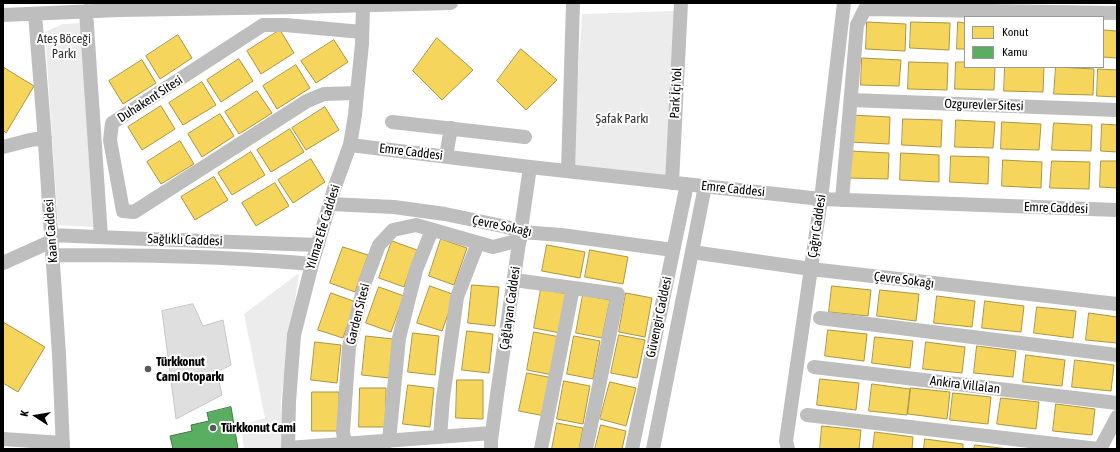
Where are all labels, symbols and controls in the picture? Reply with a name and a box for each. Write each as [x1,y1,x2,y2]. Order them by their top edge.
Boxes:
legend [964,16,1104,68]
text: Konut [1002,25,1028,39]
park label: Ateş Böceği Parkı [37,31,91,62]
text: Kamu [1002,45,1028,59]
street label: Park İçi Yol [667,67,685,119]
street label: Duhakent Sitesi [114,72,186,126]
street label: Ozgurevler Sitesi [944,96,1024,114]
park label: Şafak Parkı [596,111,648,127]
street label: Emre Caddesi [378,140,444,164]
street label: Emre Caddesi [700,178,766,200]
street label: Yılmaz Efe Caddesi [303,183,343,271]
street label: Çağrı Caddesi [805,193,829,259]
street label: Kaan Caddesi [41,199,61,263]
street label: Emre Caddesi [1024,199,1088,217]
street label: Çevre Sokağı [471,212,533,240]
street label: Sağlıklı Caddesi [147,231,223,249]
street label: Çağlayan Caddesi [496,265,524,351]
street label: Çevre Sokağı [873,269,935,291]
street label: Güvengir Caddesi [643,275,675,359]
street label: Garden Sitesi [343,282,373,346]
place label: Türkkonut Cami Otoparkı [156,354,224,385]
marker: Türkkonut Cami Otoparkı [143,364,153,374]
street label: Ankira Villalan [929,373,1001,397]
north arrow [16,396,56,436]
text: K [18,410,31,417]
place label: Türkkonut Cami [221,420,296,436]
marker: Türkkonut Cami [208,423,218,433]

